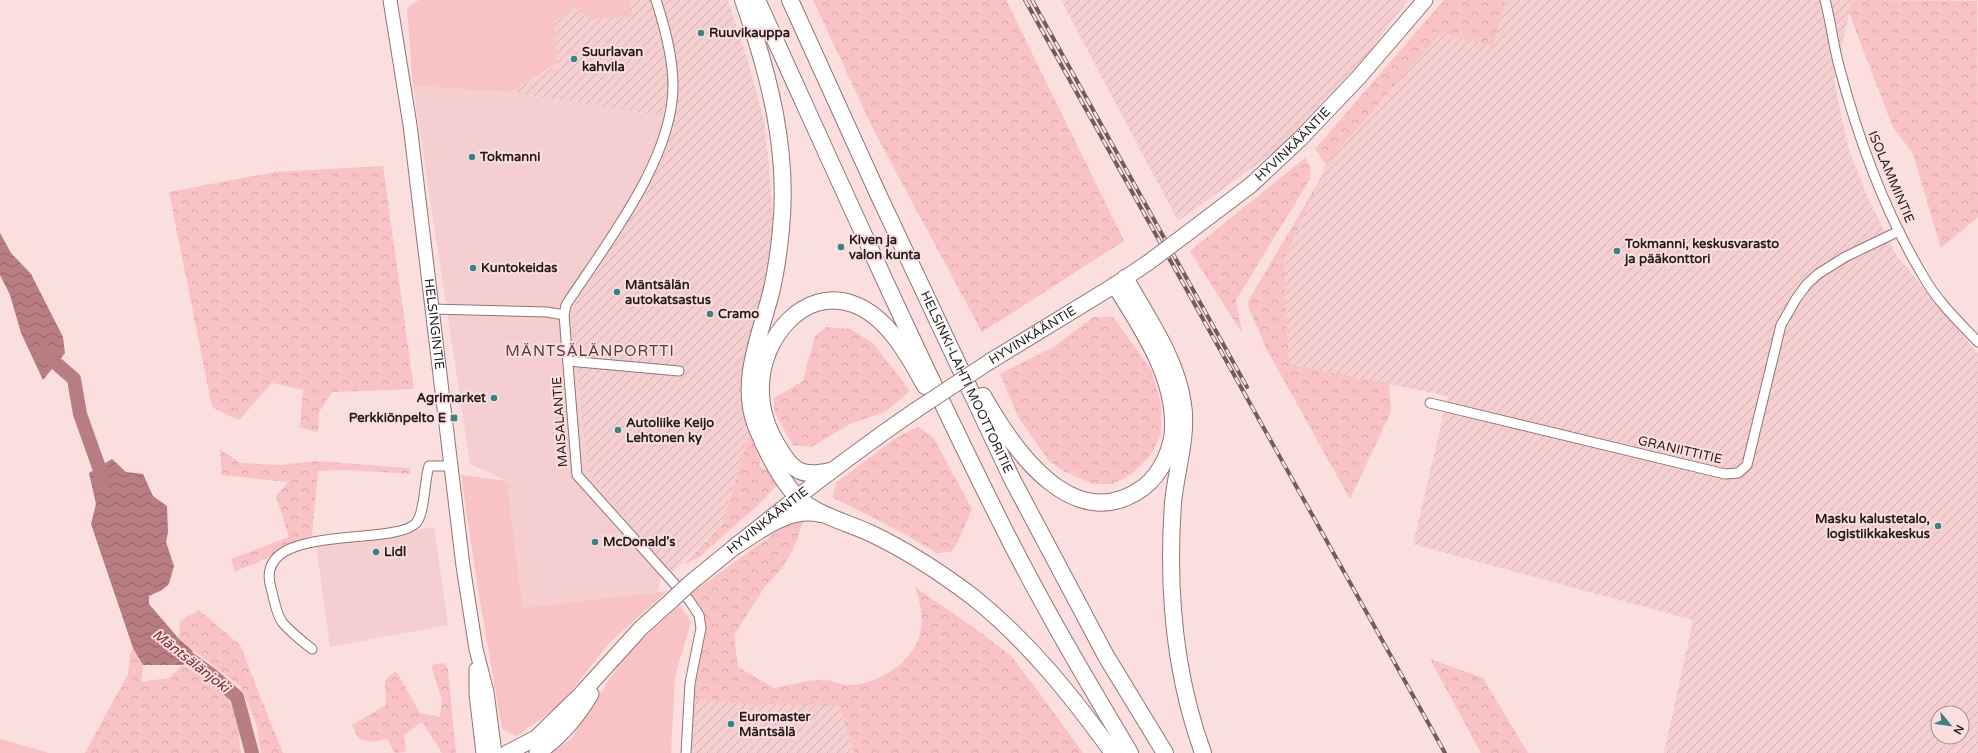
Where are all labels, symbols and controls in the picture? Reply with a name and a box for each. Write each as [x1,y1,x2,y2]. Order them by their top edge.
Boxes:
place label: Ruuvikauppa [709,25,790,41]
marker: Ruuvikauppa [696,28,706,38]
place label: Suurlavan kahvila [582,44,643,75]
marker: Suurlavan kahvila [569,54,579,64]
street label: HYVINKÄÄNTIE [1252,104,1334,185]
street label: ISOLAMMINTIE [1864,129,1918,225]
place label: Tokmanni [479,149,540,165]
marker: Tokmanni [467,152,477,162]
place label: Kiven ja valon kunta [849,232,921,263]
place label: Tokmanni, keskusvarasto ja pääkonttori [1624,236,1779,267]
marker: Kiven ja valon kunta [836,242,846,252]
marker: Tokmanni, keskusvarasto ja pääkonttori [1612,246,1622,256]
place label: Kuntokeidas [481,260,557,276]
marker: Kuntokeidas [468,263,478,273]
street label: HELSINGINTIE [420,277,447,370]
place label: Mäntsälän autokatsastus [625,277,711,308]
marker: Mäntsälän autokatsastus [612,287,622,297]
street label: HELSINKI-LAHTI MOOTTORITIE [917,288,1016,476]
street label: HYVINKÄÄNTIE [986,303,1079,368]
place label: Cramo [718,306,759,322]
marker: Cramo [705,309,715,319]
district label: MÄNTSÄLÄNPORTTI [505,342,675,360]
street label: MAISALANTIE [549,376,571,468]
place label: Agrimarket [417,390,486,406]
marker: Agrimarket [489,393,499,403]
place label: Perkkiönpelto E [349,410,446,426]
marker: Perkkiönpelto E [449,413,459,423]
place label: Autoliike Keijo Lehtonen ky [626,415,714,446]
marker: Autoliike Keijo Lehtonen ky [613,425,623,435]
street label: GRANIITTITIE [1636,433,1724,467]
street label: HYVINKÄÄNTIE [724,483,812,558]
place label: Masku kalustetalo, logistiikkakeskus [1815,511,1930,542]
marker: Masku kalustetalo, logistiikkakeskus [1933,521,1943,531]
place label: McDonald's [603,534,676,550]
marker: McDonald's [590,537,600,547]
place label: Lidl [384,544,406,560]
marker: Lidl [371,547,381,557]
water label: Mäntsälänjoki [149,626,234,697]
north arrow [1930,705,1970,745]
place label: Euromaster Mäntsälä [739,709,811,740]
marker: Euromaster Mäntsälä [726,719,736,729]
text: N [1950,723,1966,737]

